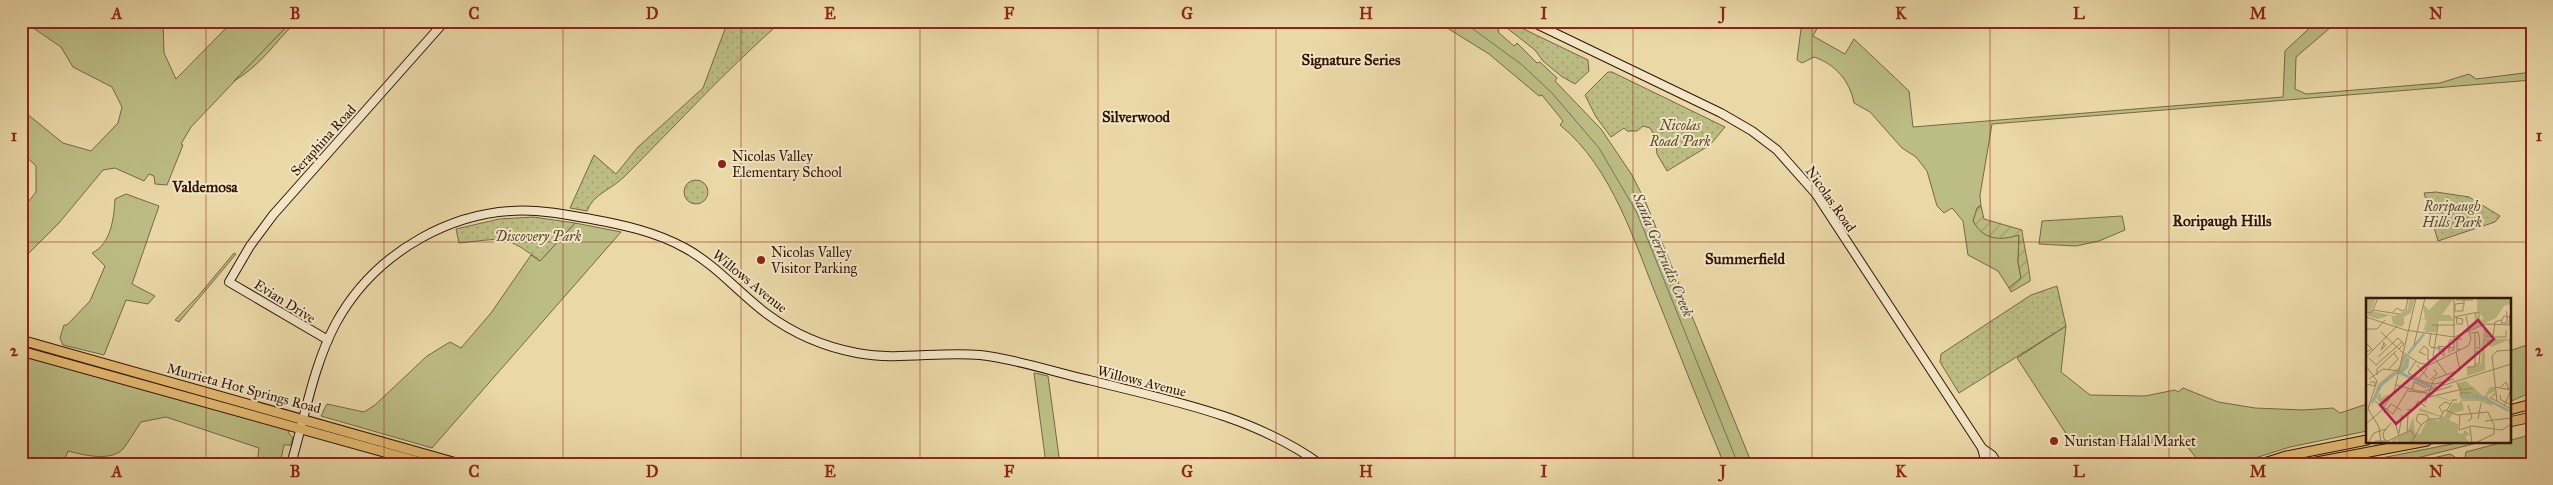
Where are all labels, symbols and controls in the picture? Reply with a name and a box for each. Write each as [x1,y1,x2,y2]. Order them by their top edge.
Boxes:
text: A [111,4,123,23]
text: B [290,4,300,23]
text: C [469,4,480,23]
text: D [646,4,659,23]
text: E [824,4,836,23]
text: F [1004,4,1015,23]
text: G [1181,4,1193,23]
text: H [1359,4,1373,23]
text: I [1541,4,1548,23]
text: J [1718,4,1727,24]
text: K [1895,4,1907,23]
text: L [2073,4,2085,23]
text: M [2250,4,2267,23]
text: N [2429,4,2443,23]
district label: Signature Series [1302,51,1401,70]
street label: Seraphina Road [287,101,360,179]
district label: Silverwood [1102,108,1171,126]
park label: Nicolas Road Park [1649,117,1711,150]
text: 1 [11,126,18,145]
text: 1 [2536,126,2543,145]
place label: Nicolas Valley Elementary School [732,148,842,181]
marker: Nicolas Valley Elementary School [716,158,728,170]
street label: Nicolas Road [1802,163,1859,235]
district label: Valdemosa [171,178,238,196]
water label: Santa Gertrudis Creek [1628,189,1697,320]
park label: Roripaugh Hills Park [2421,198,2483,231]
district label: Roripaugh Hills [2173,212,2272,231]
park label: Discovery Park [495,228,582,245]
place label: Nicolas Valley Visitor Parking [770,244,858,277]
street label: Willows Avenue [709,246,791,317]
district label: Summerfield [1705,250,1786,268]
marker: Nicolas Valley Visitor Parking [755,254,767,266]
street label: Evian Drive [251,276,319,327]
inset map [2366,298,2510,442]
text: 2 [10,341,19,360]
text: 2 [2535,341,2544,360]
street label: Murrieta Hot Springs Road [165,360,323,417]
street label: Willows Avenue [1096,362,1188,401]
place label: Nuristan Halal Market [2064,433,2196,450]
marker: Nuristan Halal Market [2048,435,2060,447]
text: A [111,462,123,481]
text: B [290,462,300,481]
text: C [469,462,480,481]
text: D [646,462,659,481]
text: E [824,462,836,481]
text: F [1004,462,1015,481]
text: G [1181,462,1193,481]
text: H [1359,462,1373,481]
text: I [1541,462,1548,481]
text: J [1718,462,1727,482]
text: K [1895,462,1907,481]
text: L [2073,462,2085,481]
text: M [2250,462,2267,481]
text: N [2429,462,2443,481]

